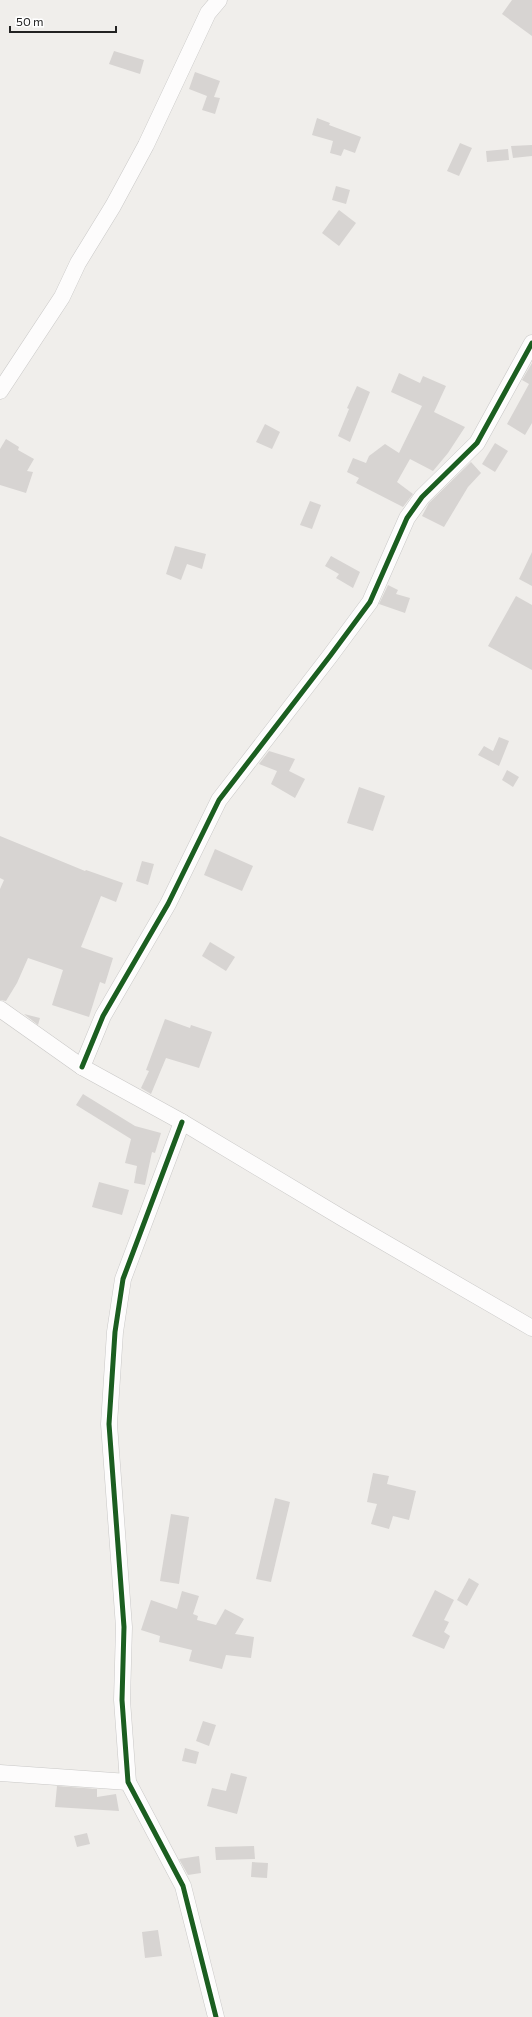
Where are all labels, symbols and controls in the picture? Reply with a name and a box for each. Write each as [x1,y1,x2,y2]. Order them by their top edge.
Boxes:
scale bar [10,8,116,34]
text: 50 m [16,14,44,28]

